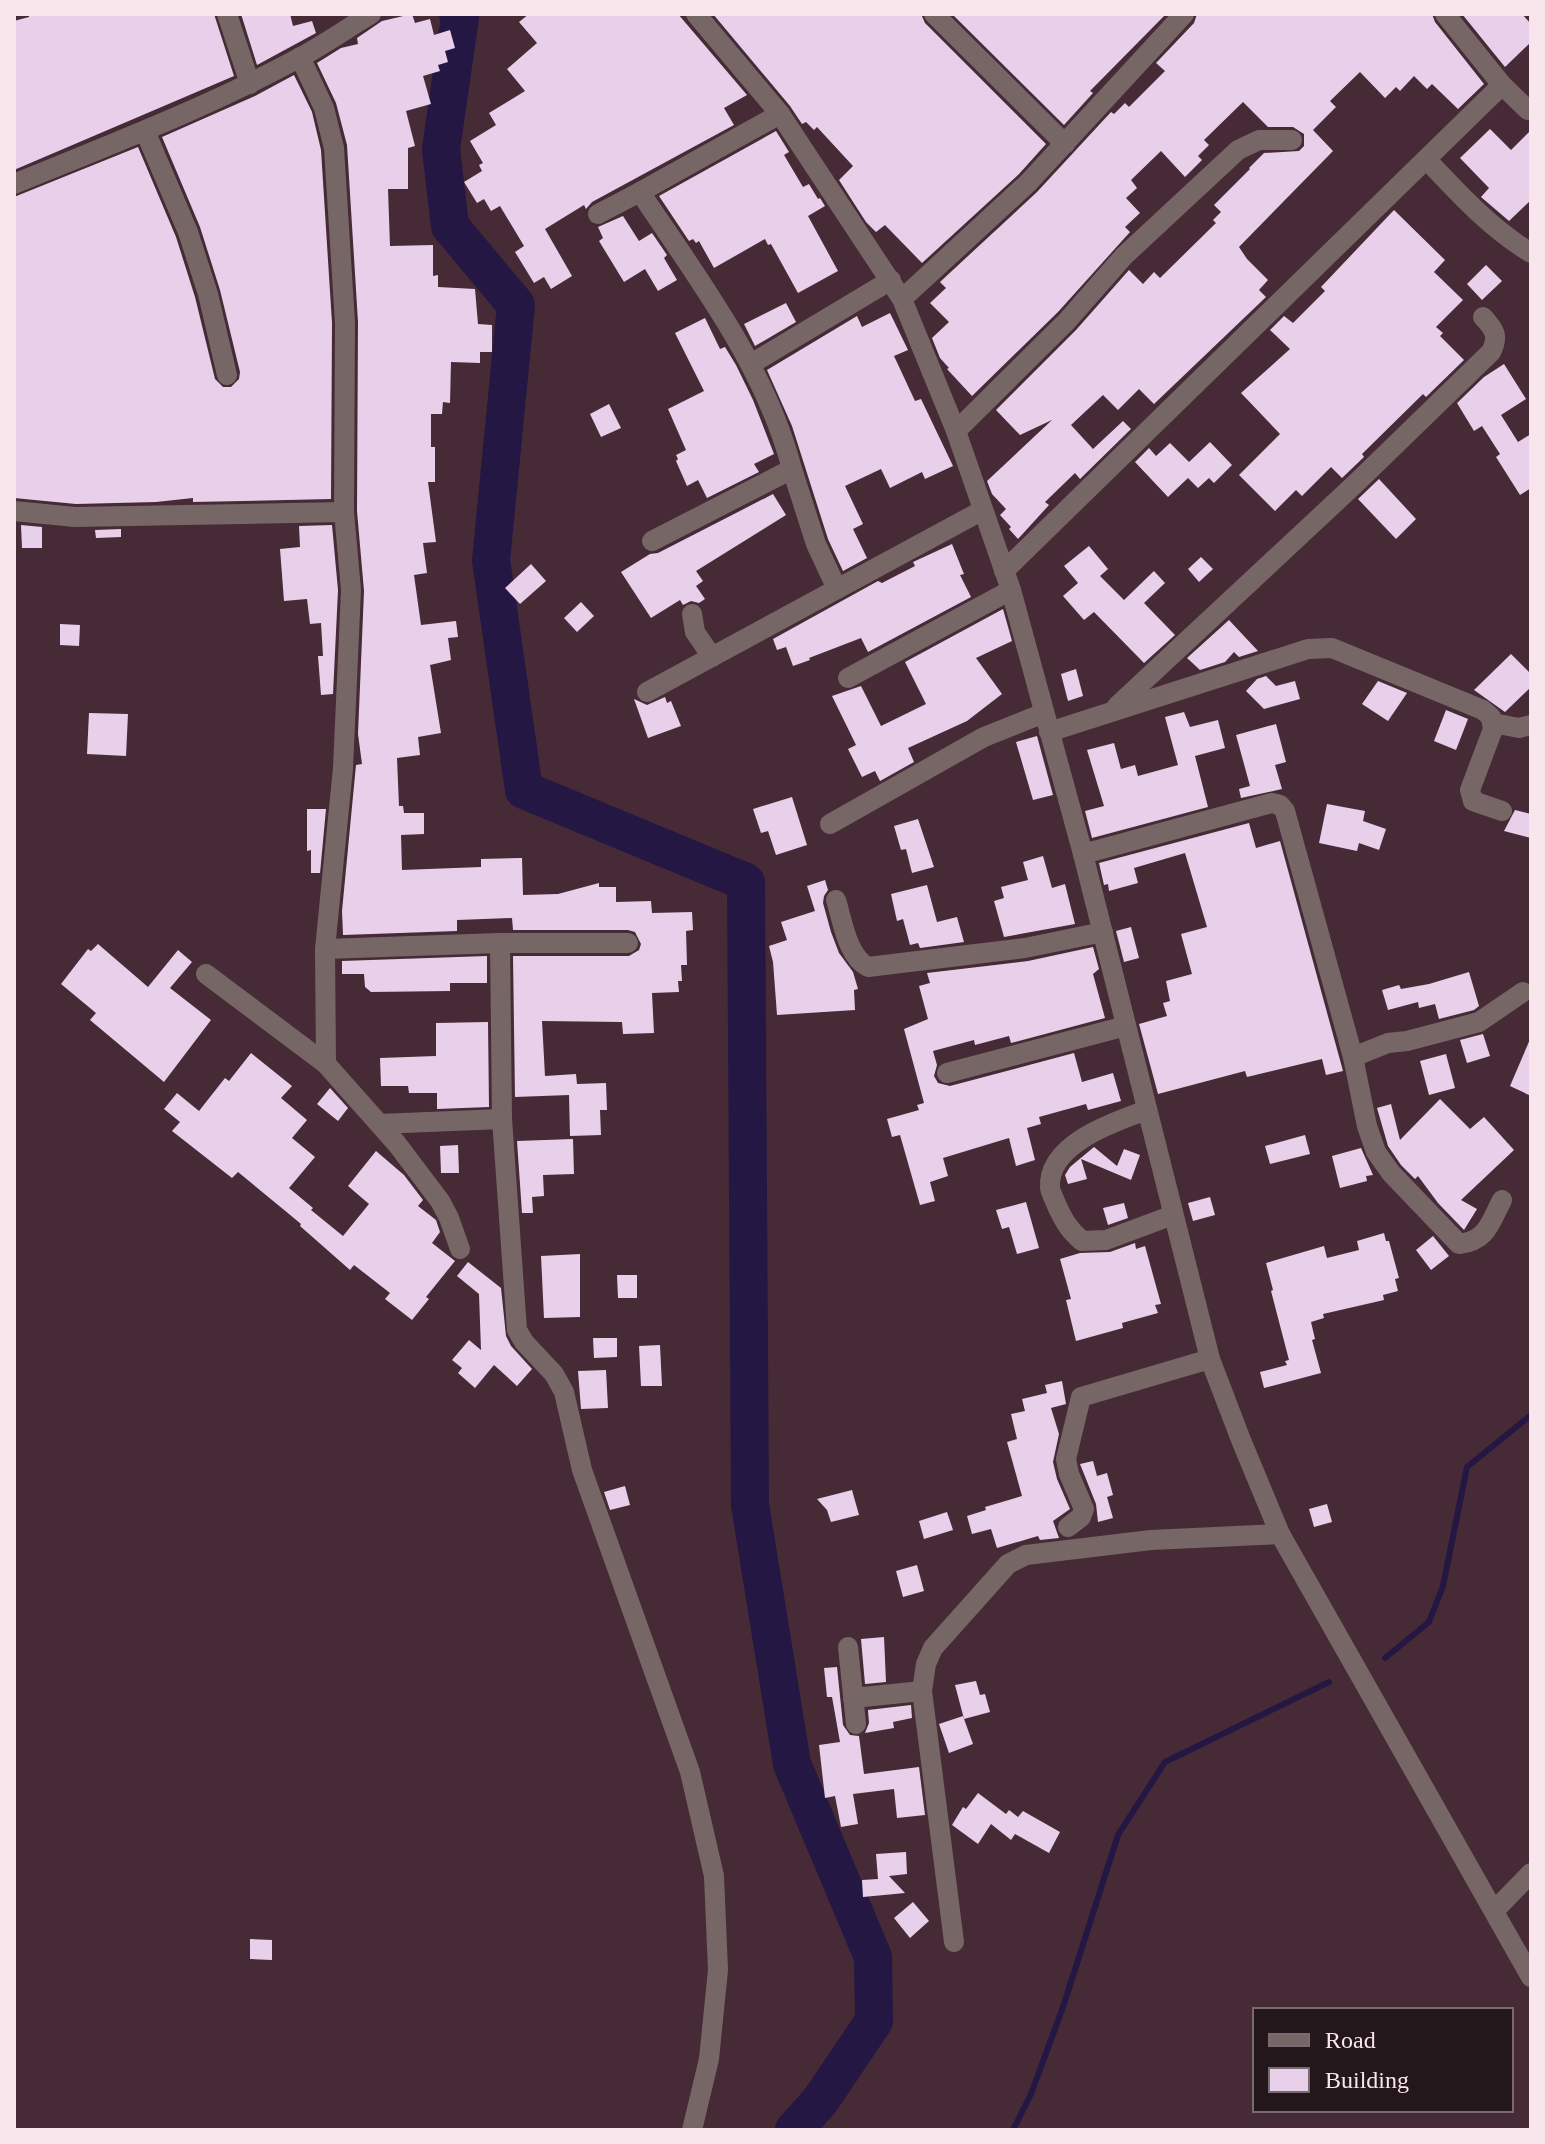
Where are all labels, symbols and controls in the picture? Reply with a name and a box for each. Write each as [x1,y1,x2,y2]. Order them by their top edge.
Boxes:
legend [1253,2008,1513,2112]
text: Road [1325,2027,1376,2053]
text: Building [1325,2067,1409,2093]

